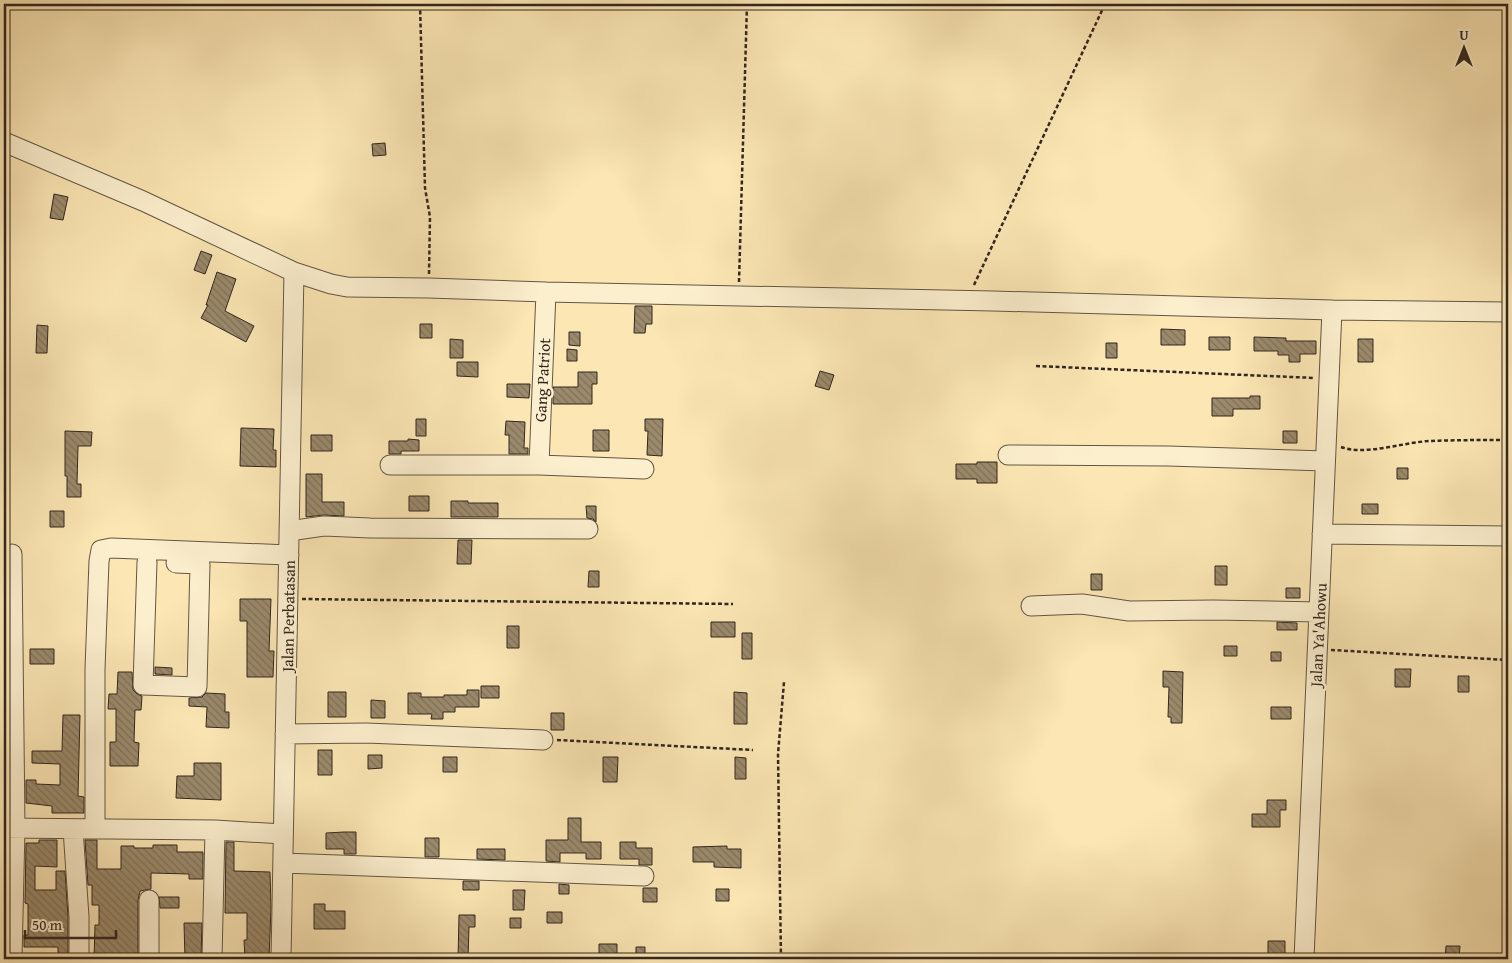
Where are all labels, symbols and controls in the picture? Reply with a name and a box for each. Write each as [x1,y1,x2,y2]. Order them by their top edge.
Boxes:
north arrow [1440,22,1490,72]
text: U [1459,25,1469,45]
street label: Gang Patriot [528,337,556,423]
street label: Jalan Perbatasan [275,560,301,674]
street label: Jalan Ya'Ahowu [1303,582,1333,690]
scale bar [25,908,116,940]
text: 50 m [32,914,63,935]

